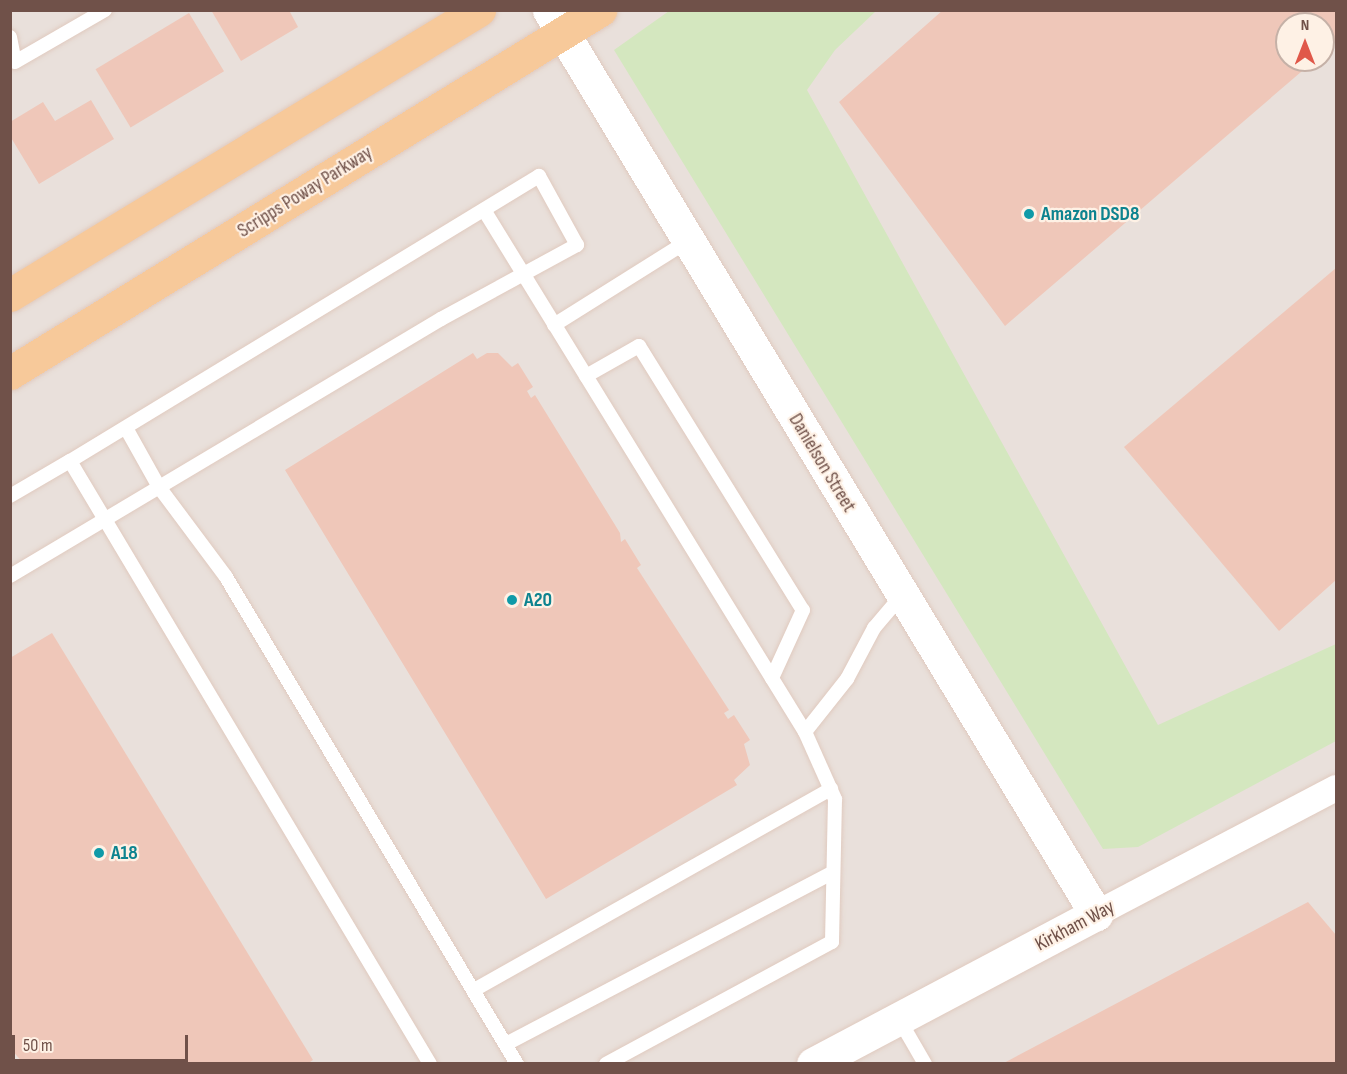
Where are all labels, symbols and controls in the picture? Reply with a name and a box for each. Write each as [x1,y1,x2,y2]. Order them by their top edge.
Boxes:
north arrow [1275,12,1335,72]
text: N [1301,16,1309,35]
street label: Scripps Poway Parkway [233,141,377,243]
place label: Amazon DSD8 [1041,202,1139,226]
marker: Amazon DSD8 [1022,207,1036,221]
street label: Danielson Street [783,409,861,517]
place label: A20 [524,588,552,612]
marker: A20 [505,593,519,607]
place label: A18 [111,841,138,865]
marker: A18 [92,846,106,860]
street label: Kirkham Way [1031,895,1119,957]
scale bar [15,1023,190,1061]
text: 50 m [23,1035,53,1056]

